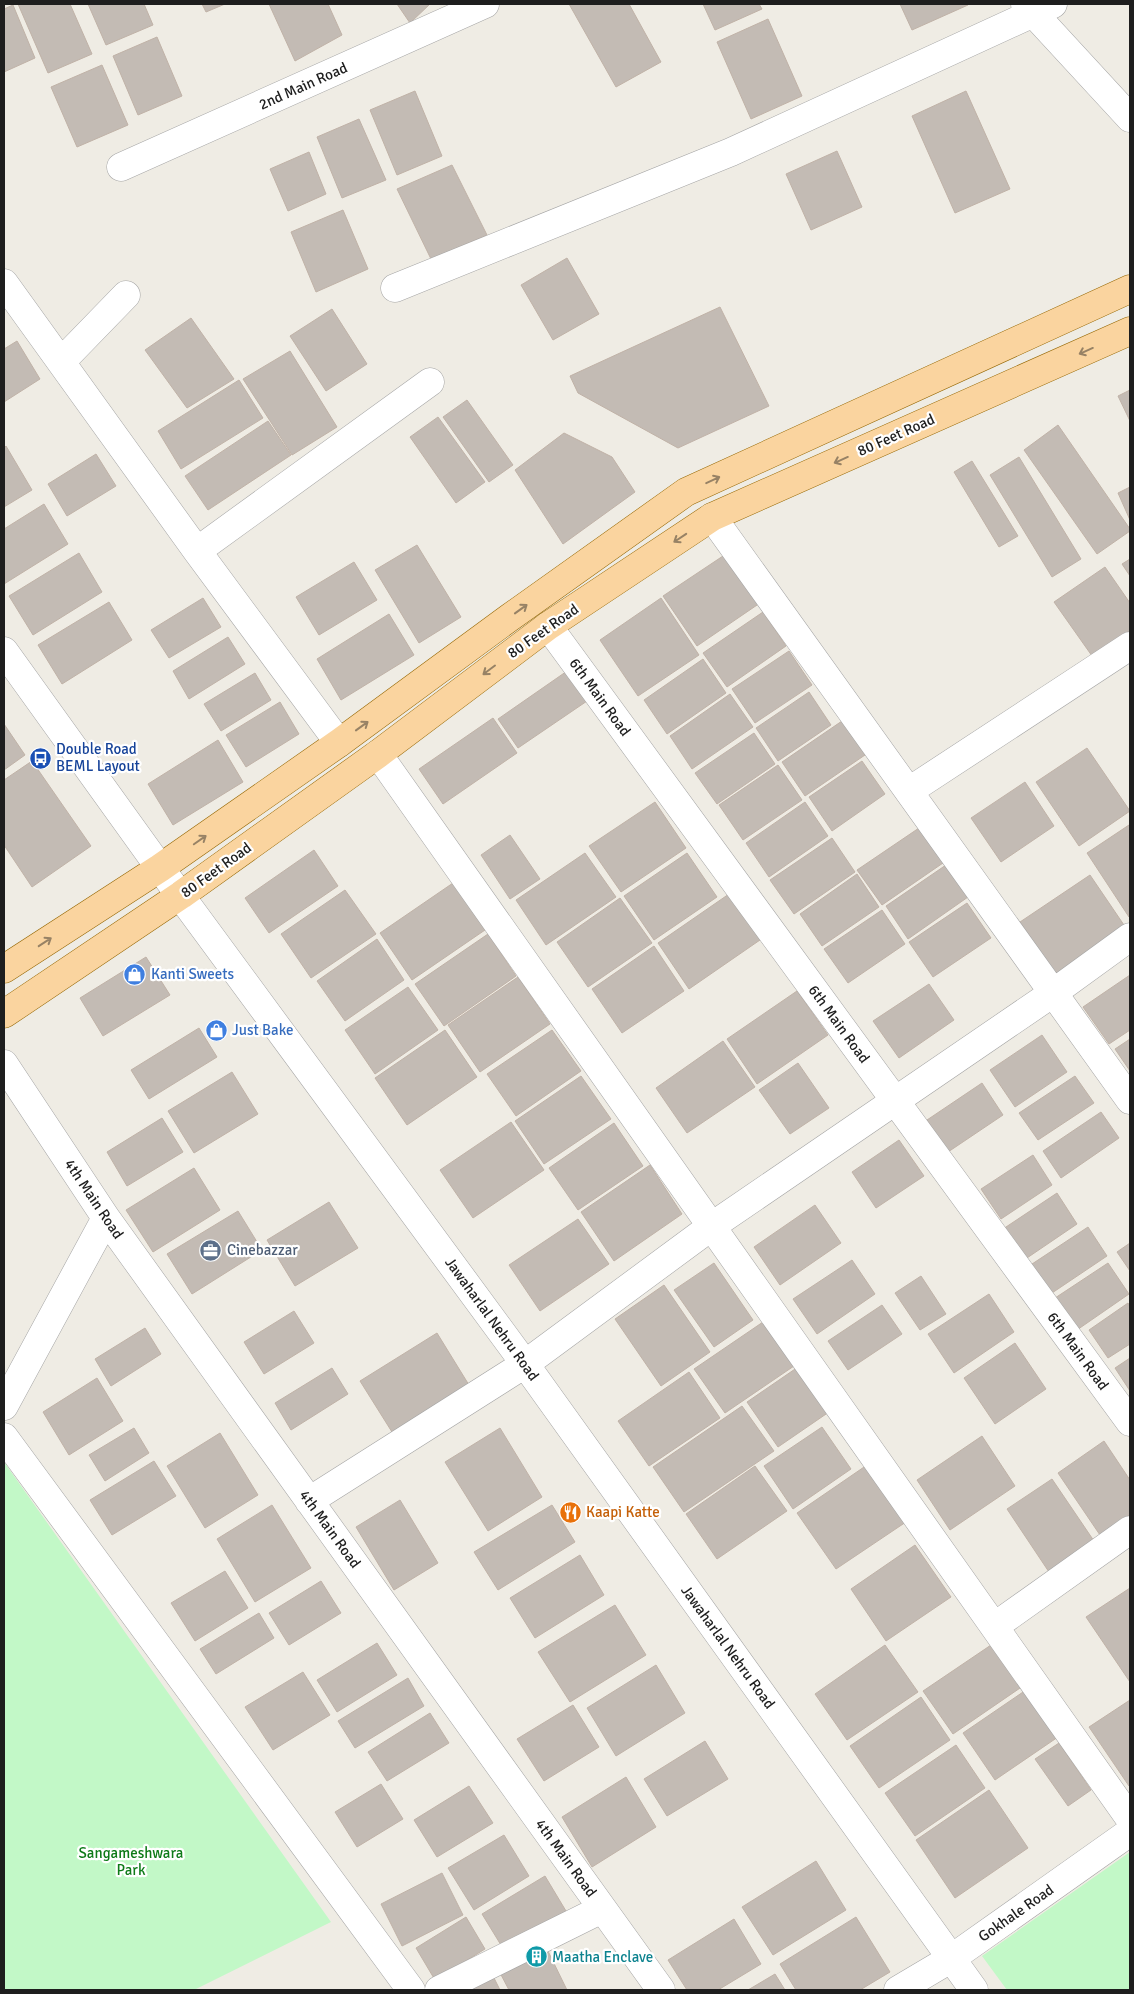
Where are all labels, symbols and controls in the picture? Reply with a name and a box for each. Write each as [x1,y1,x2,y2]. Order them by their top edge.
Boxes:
street label: 2nd Main Road [256,58,350,114]
one-way arrow [1079,346,1094,356]
street label: 80 Feet Road [855,410,937,460]
one-way arrow [834,455,849,465]
one-way arrow [705,474,720,484]
one-way arrow [673,533,687,543]
street label: 80 Feet Road [504,600,582,662]
one-way arrow [514,604,527,615]
street label: 6th Main Road [566,654,634,740]
one-way arrow [483,665,496,676]
one-way arrow [355,721,368,732]
place label: Double Road BEML Layout [56,740,140,775]
bus stop icon: Double Road BEML Layout [28,746,52,770]
one-way arrow [193,835,207,845]
street label: 80 Feet Road [177,838,255,902]
one-way arrow [37,937,51,947]
shop icon: Kanti Sweets [123,962,147,986]
place label: Kanti Sweets [151,965,234,983]
street label: 6th Main Road [805,981,873,1067]
shop icon: Just Bake [204,1018,228,1042]
place label: Just Bake [232,1021,293,1039]
street label: 4th Main Road [61,1156,127,1242]
office icon: Cinebazzar [199,1238,223,1262]
place label: Cinebazzar [227,1241,298,1259]
street label: Jawaharlal Nehru Road [441,1254,543,1384]
street label: 6th Main Road [1044,1308,1112,1394]
street label: 4th Main Road [296,1486,364,1572]
restaurant icon: Kaapi Katte [558,1500,582,1524]
place label: Kaapi Katte [586,1503,660,1521]
street label: Jawaharlal Nehru Road [677,1582,779,1712]
street label: 4th Main Road [532,1815,600,1901]
park label: Sangameshwara Park [79,1844,183,1879]
street label: Gokhale Road [975,1880,1057,1946]
building icon: Maatha Enclave [524,1945,548,1969]
place label: Maatha Enclave [552,1948,653,1966]

